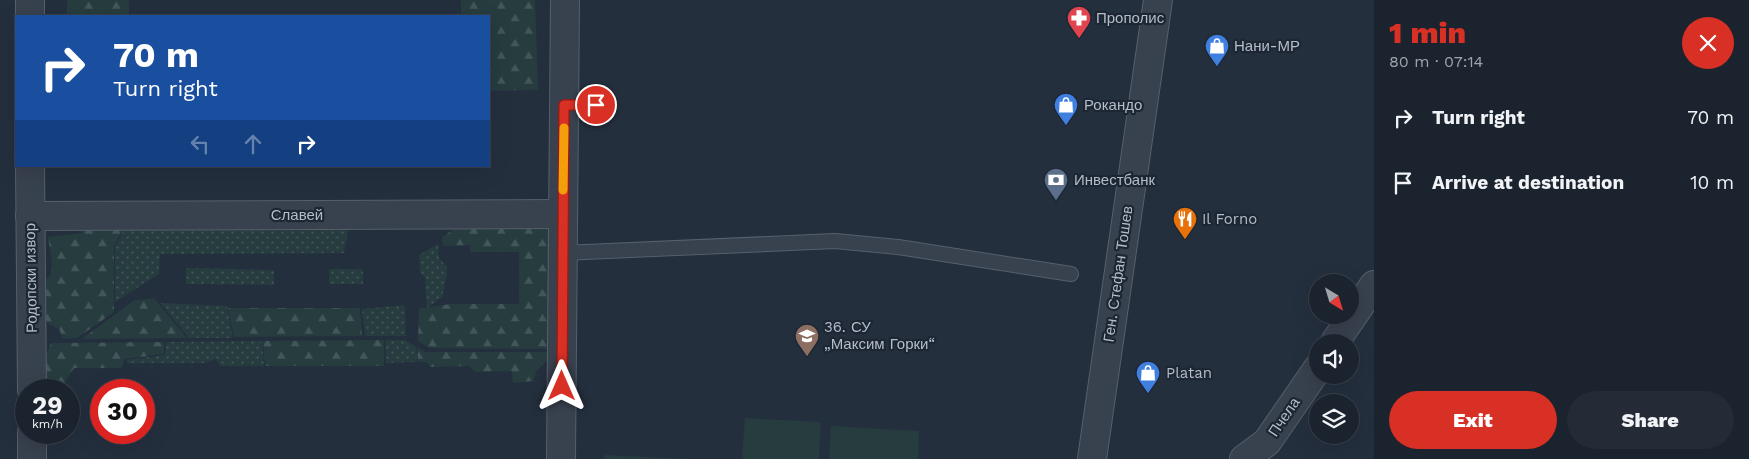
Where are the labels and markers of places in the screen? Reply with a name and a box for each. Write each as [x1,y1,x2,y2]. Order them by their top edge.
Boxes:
pharmacy icon: Прополис [1066,5,1092,39]
place label: Прополис [1096,9,1165,27]
shop icon: Нани-МР [1204,33,1230,67]
place label: Нани-МР [1234,37,1300,55]
pin [575,84,617,126]
shop icon: Рокандо [1053,92,1079,126]
place label: Рокандо [1084,96,1142,114]
bank icon: Инвестбанк [1043,167,1069,201]
place label: Инвестбанк [1074,171,1155,189]
restaurant icon: Il Forno [1172,206,1198,240]
place label: Il Forno [1202,210,1257,228]
place label: 36. СУ „Максим Горки“ [824,318,935,353]
school or university icon: 36. СУ „Максим Горки“ [794,323,820,357]
shop icon: Platan [1135,360,1161,394]
place label: Platan [1166,364,1212,382]

